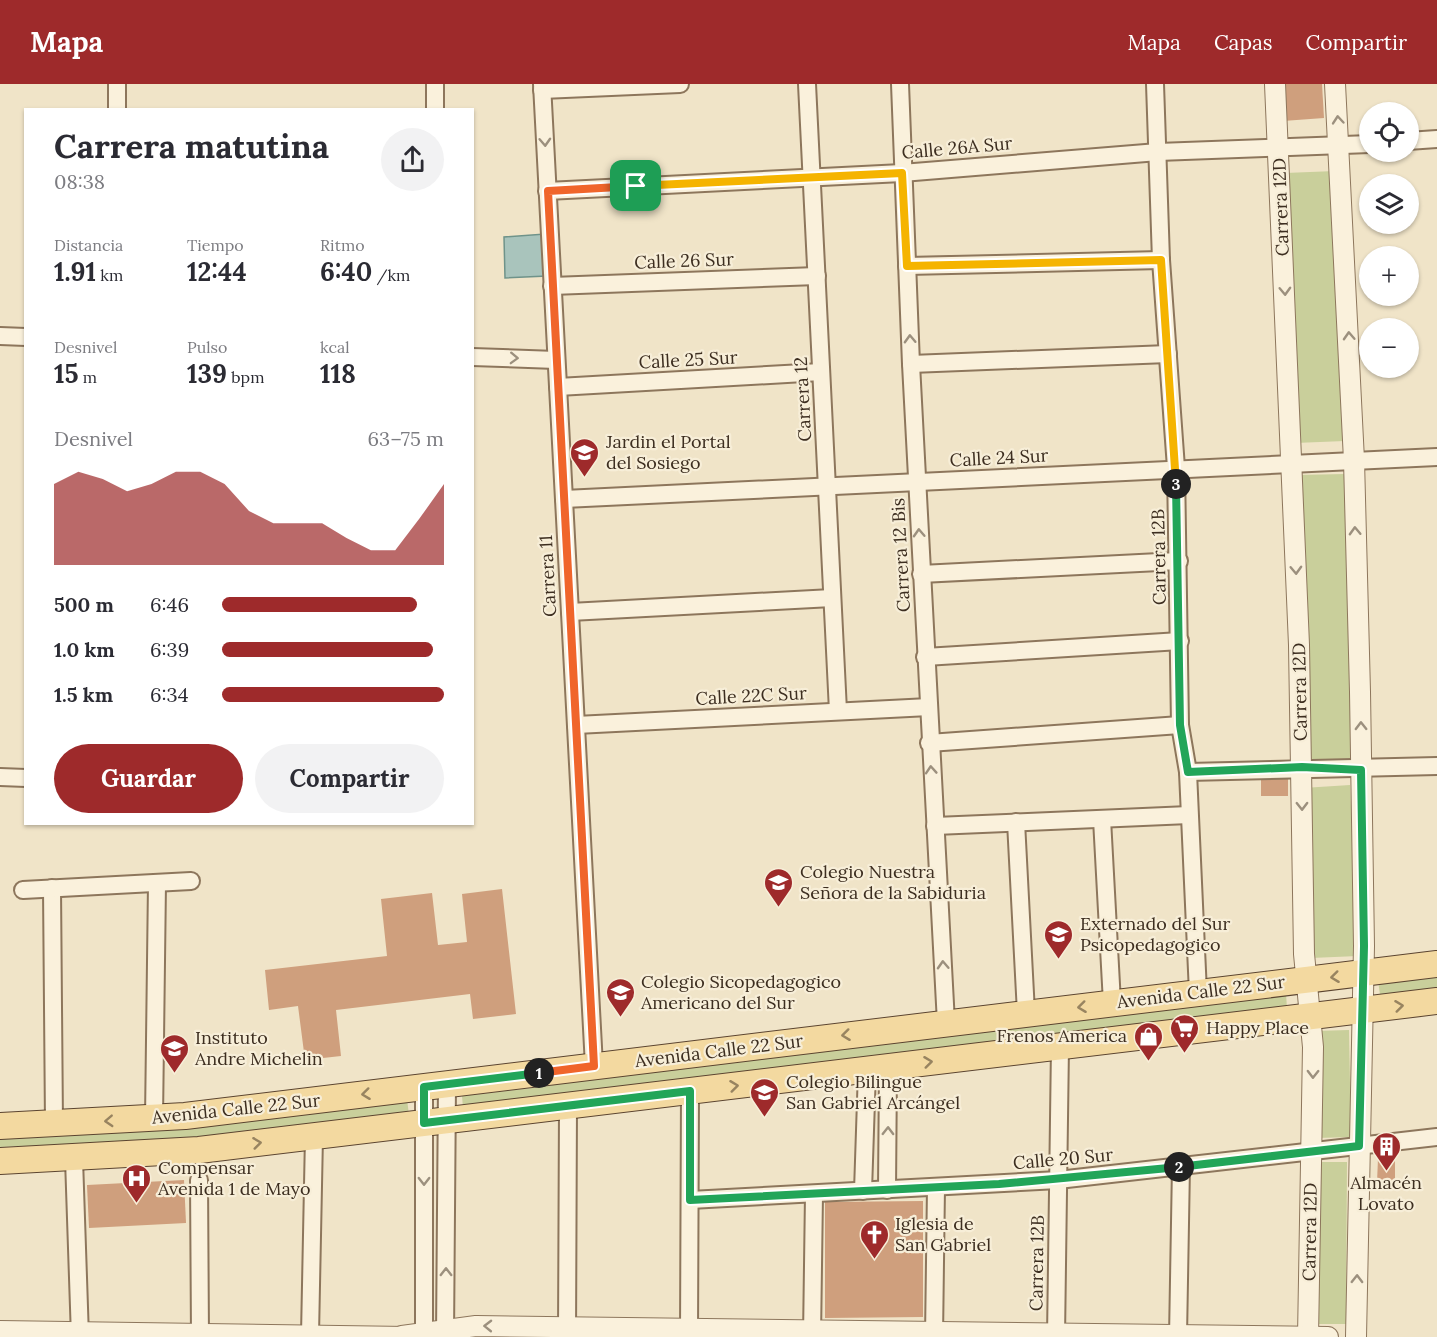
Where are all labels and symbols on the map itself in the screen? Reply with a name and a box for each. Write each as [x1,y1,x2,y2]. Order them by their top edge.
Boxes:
one-way arrow [1332,116,1345,125]
street label: Calle 26A Sur [901,131,1013,164]
one-way arrow [538,138,551,147]
street label: Carrera 12D [1267,157,1294,257]
pin [610,160,661,211]
street label: Calle 26 Sur [634,247,734,274]
one-way arrow [1278,286,1291,295]
one-way arrow [1342,332,1355,341]
one-way arrow [903,334,916,343]
street label: Calle 25 Sur [638,345,738,374]
one-way arrow [510,352,519,365]
street label: Carrera 12 [789,356,816,442]
place label: Jardin el Portal del Sosiego [605,430,731,474]
school or university icon: Jardin el Portal del Sosiego [569,436,601,478]
street label: Calle 24 Sur [949,443,1049,472]
pin: 3 [1161,469,1191,499]
street label: Carrera 12 Bis [886,497,915,613]
street label: Carrera 12B [1146,509,1171,605]
one-way arrow [1349,526,1362,535]
one-way arrow [913,529,926,538]
street label: Carrera 11 [534,535,561,618]
one-way arrow [1290,565,1303,574]
street label: Carrera 12D [1287,643,1312,741]
street label: Calle 22C Sur [695,681,807,710]
one-way arrow [1355,721,1367,730]
one-way arrow [925,765,938,774]
one-way arrow [1296,802,1308,811]
place label: Colegio Nuestra Señora de la Sabiduria [800,860,986,904]
school or university icon: Colegio Nuestra Señora de la Sabiduria [763,866,795,908]
place label: Externado del Sur Psicopedagogico [1080,912,1230,956]
school or university icon: Externado del Sur Psicopedagogico [1043,918,1075,960]
one-way arrow [936,960,949,969]
place label: Colegio Sicopedagogico Americano del Sur [640,970,841,1014]
street label: Avenida Calle 22 Sur [1115,970,1287,1013]
one-way arrow [1330,970,1339,982]
school or university icon: Colegio Sicopedagogico Americano del Sur [604,976,636,1018]
one-way arrow [1077,1000,1086,1012]
one-way arrow [1395,1000,1404,1012]
supermarket icon: Happy Place [1169,1012,1201,1054]
place label: Happy Place [1206,1016,1309,1039]
shop icon: Frenos America [1132,1020,1164,1062]
place label: Frenos America [997,1024,1127,1047]
place label: Instituto Andre Michelin [194,1026,323,1070]
one-way arrow [842,1028,851,1041]
street label: Avenida Calle 22 Sur [633,1029,805,1072]
school or university icon: Instituto Andre Michelin [158,1032,190,1074]
one-way arrow [923,1056,932,1069]
pin: 1 [524,1058,554,1088]
place label: Colegio Bilingue San Gabriel Arcángel [786,1070,960,1114]
one-way arrow [1307,1070,1319,1079]
school or university icon: Colegio Bilingue San Gabriel Arcángel [749,1076,781,1118]
one-way arrow [729,1080,738,1092]
one-way arrow [361,1087,370,1100]
street label: Avenida Calle 22 Sur [150,1088,322,1129]
one-way arrow [105,1115,114,1128]
one-way arrow [881,1127,894,1136]
building icon: Almacén Lovato [1370,1130,1402,1172]
one-way arrow [252,1137,261,1150]
street label: Calle 20 Sur [1012,1143,1114,1174]
pin: 2 [1164,1152,1194,1182]
place label: Compensar Avenida 1 de Mayo [157,1156,310,1200]
hospital icon: Compensar Avenida 1 de Mayo [121,1162,153,1204]
place label: Almacén Lovato [1349,1171,1422,1215]
one-way arrow [418,1177,430,1186]
street label: Carrera 12D [1297,1183,1322,1281]
place label: Iglesia de San Gabriel [895,1212,991,1256]
street label: Carrera 12B [1024,1215,1049,1311]
church icon: Iglesia de San Gabriel [858,1218,890,1260]
one-way arrow [440,1268,452,1277]
one-way arrow [1351,1274,1363,1283]
one-way arrow [483,1320,492,1332]

